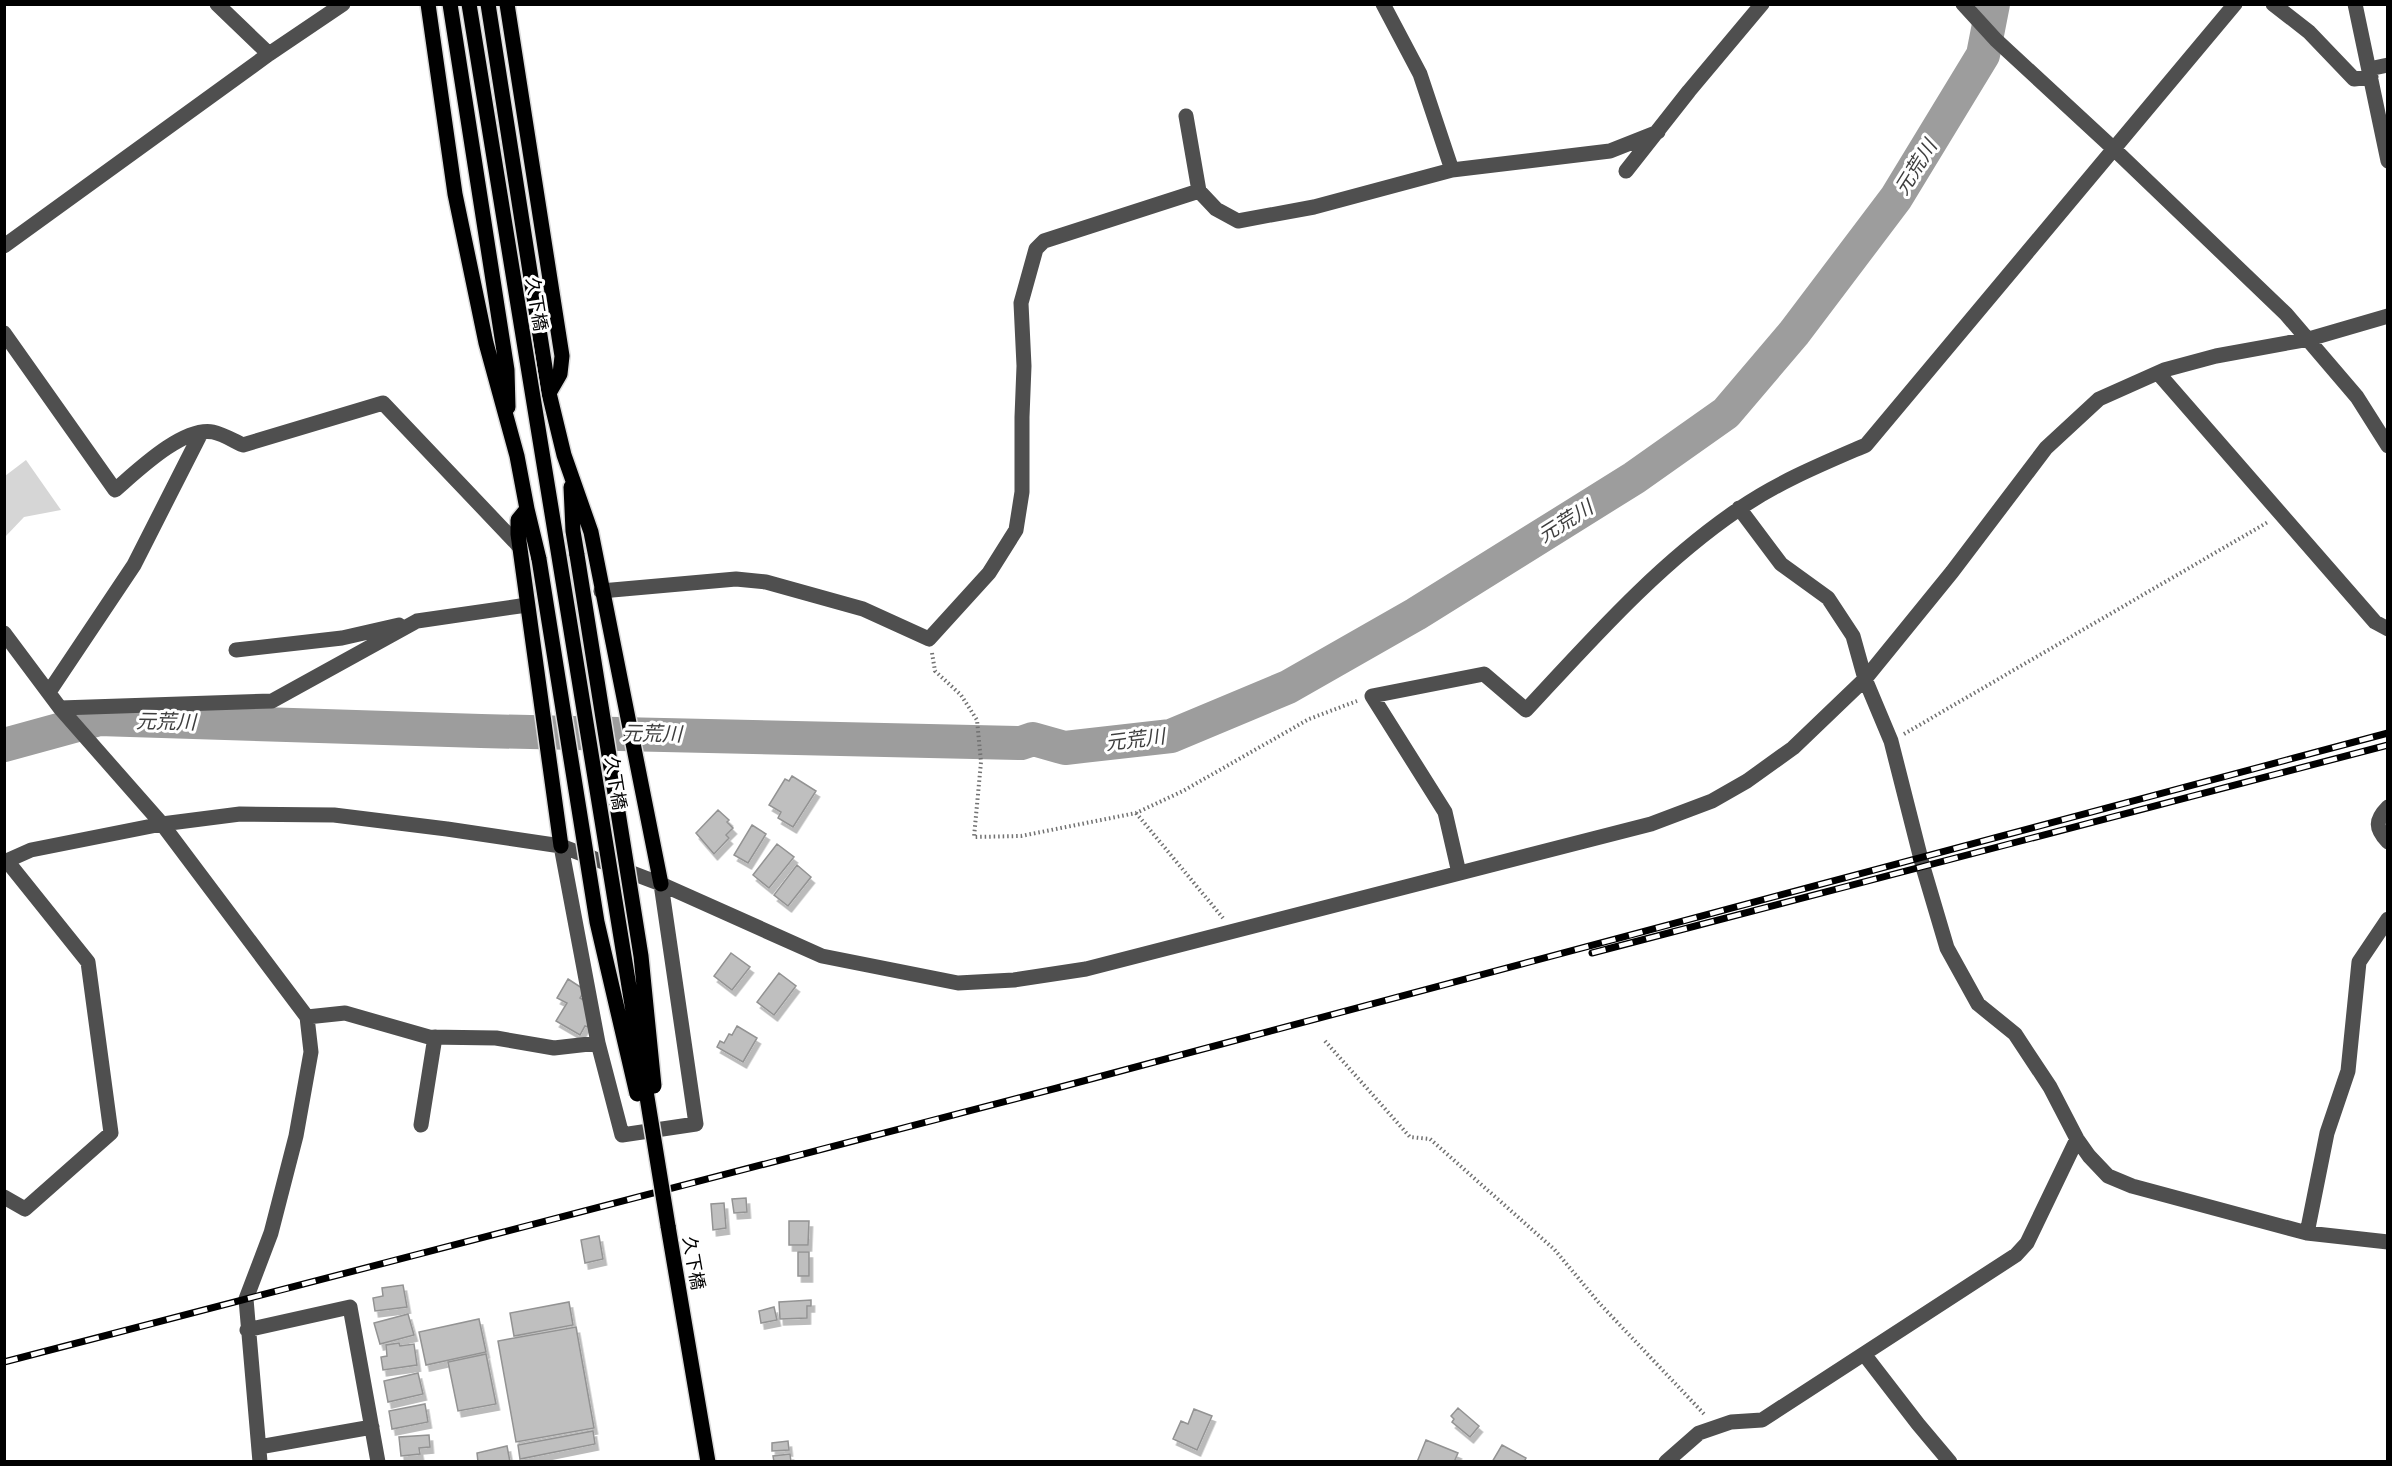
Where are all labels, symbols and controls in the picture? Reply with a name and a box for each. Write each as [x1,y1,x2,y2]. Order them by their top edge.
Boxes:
water label: 元荒川 [1889,134,1942,199]
street label: 久下橋 [522,276,552,332]
water label: 元荒川 [1533,494,1598,547]
water label: 元荒川 [136,709,198,733]
water label: 元荒川 [622,721,684,745]
water label: 元荒川 [1104,724,1168,754]
street label: 久下橋 [601,755,631,811]
street label: 久下橋 [679,1235,709,1291]

